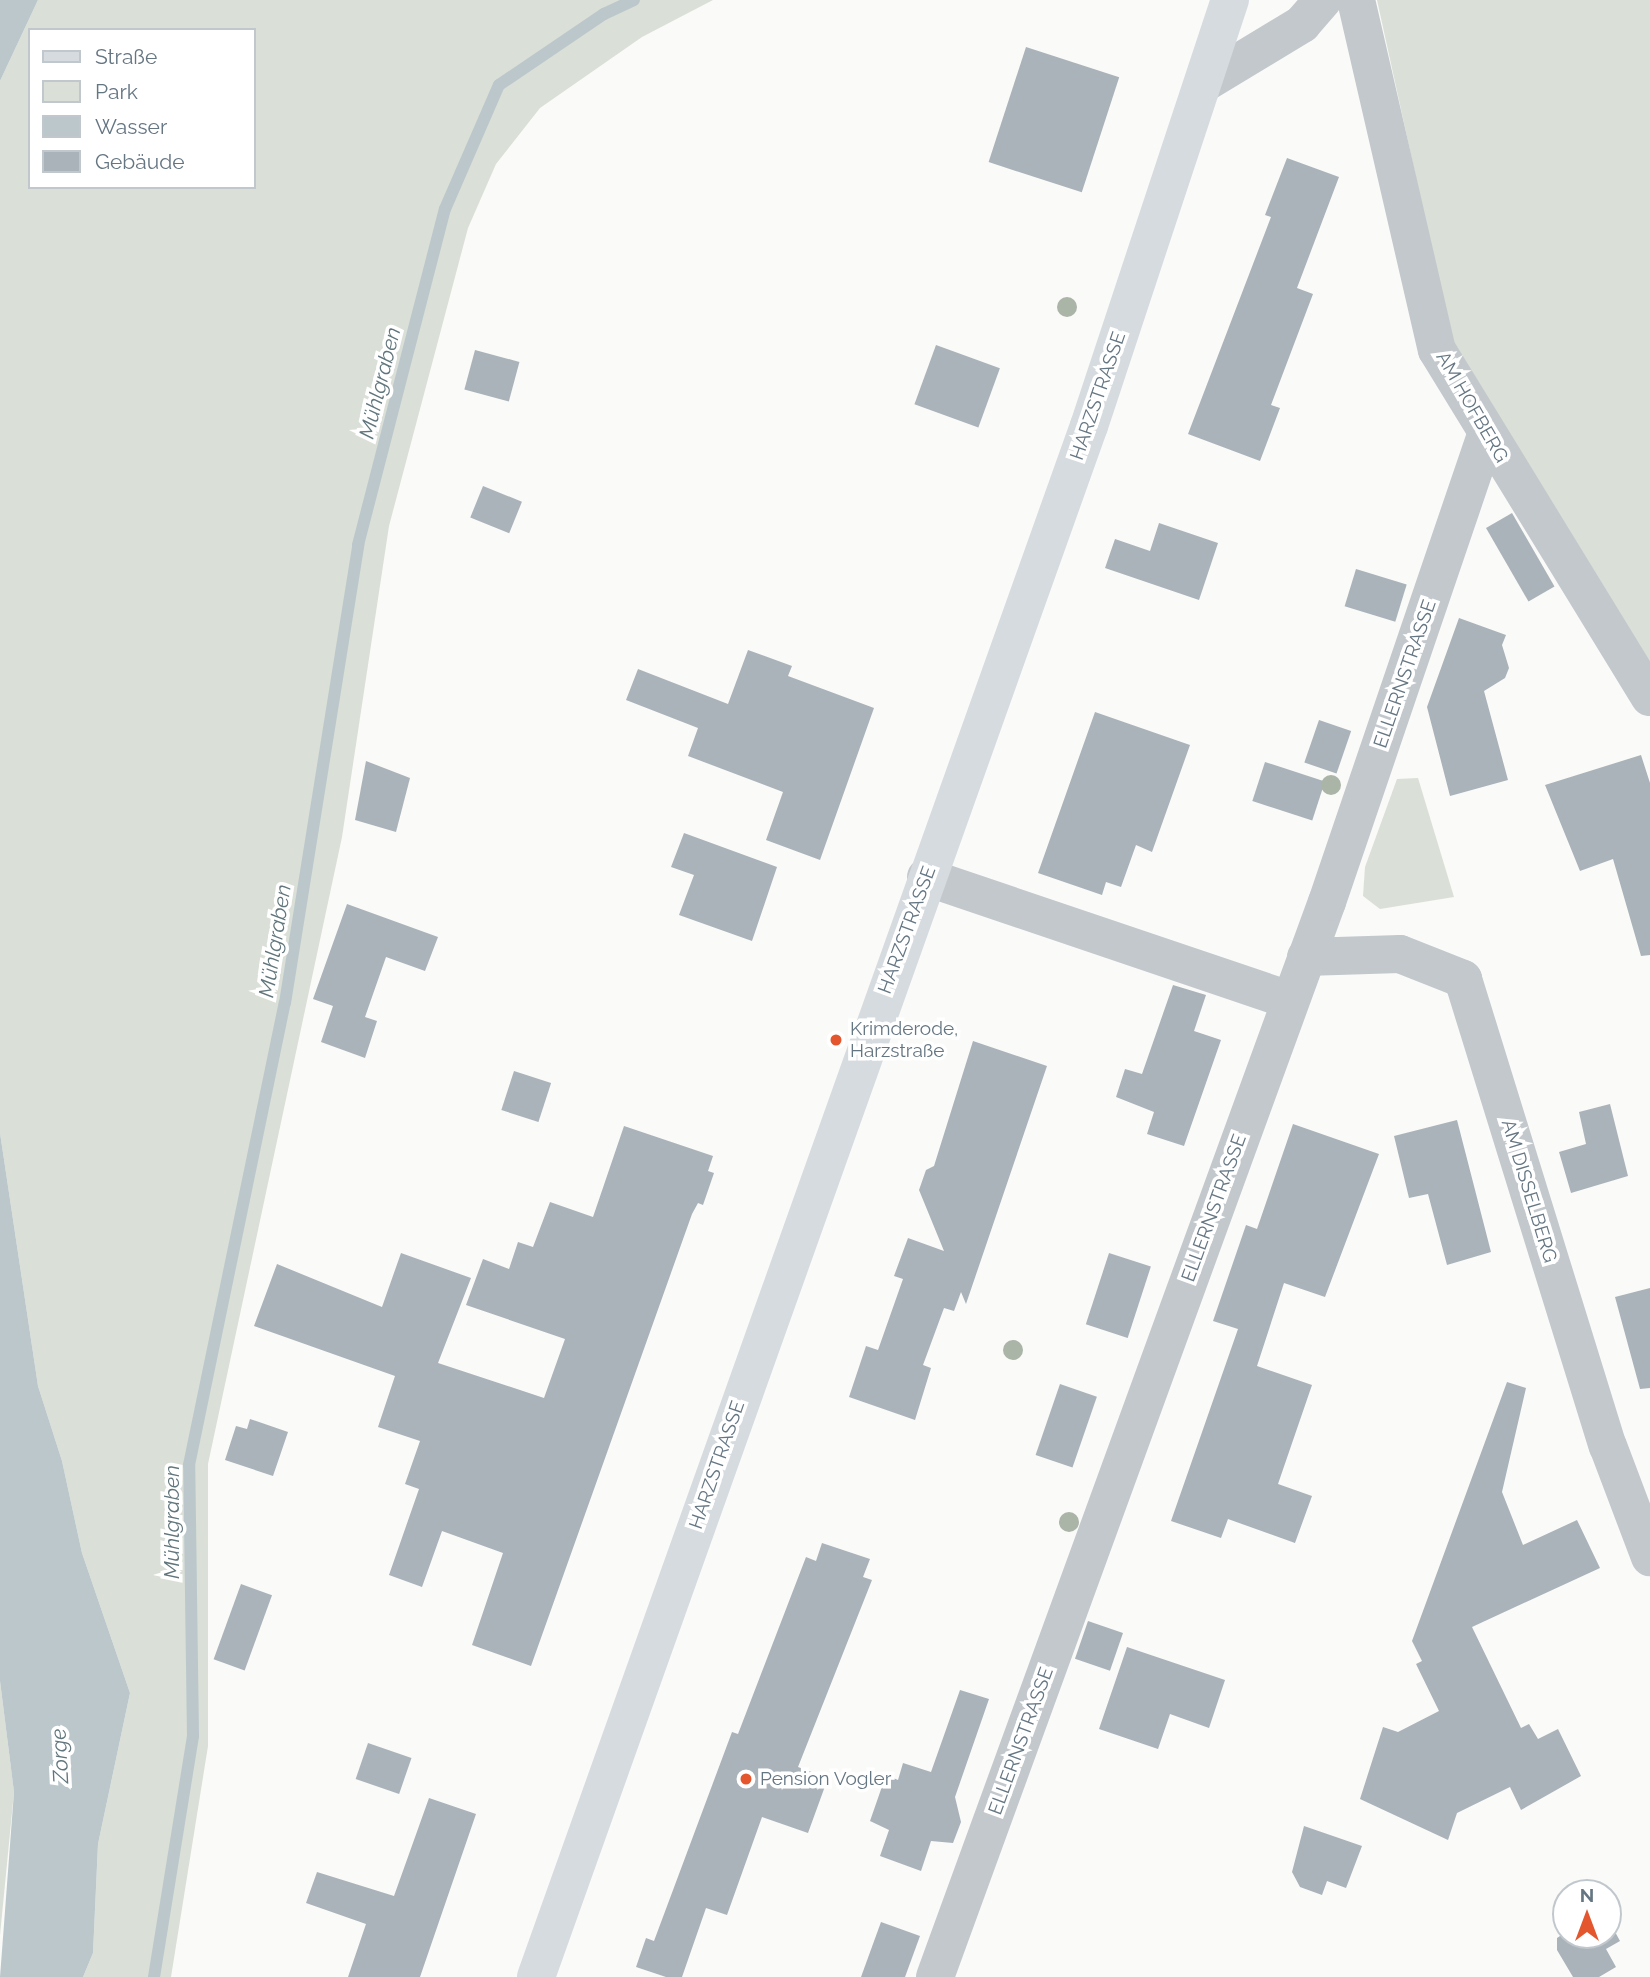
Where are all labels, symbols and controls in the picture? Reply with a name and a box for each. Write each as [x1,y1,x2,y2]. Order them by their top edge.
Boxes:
legend [28,28,256,189]
text: Straße [95,44,157,69]
text: Park [95,79,138,104]
text: Wasser [95,114,167,139]
text: Gebäude [95,149,185,174]
water label: Mühlgraben [354,325,406,441]
street label: HARZSTRASSE [1065,329,1131,463]
street label: AM HOFBERG [1431,348,1513,466]
street label: ELLERNSTRASSE [1369,597,1441,751]
street label: HARZSTRASSE [873,863,941,997]
water label: Mühlgraben [254,883,296,999]
place label: Krimderode, Harzstraße [850,1018,958,1062]
marker: Krimderode, Harzstraße [828,1032,844,1048]
street label: AM DISSELBERG [1496,1117,1562,1265]
street label: ELLERNSTRASSE [1177,1131,1251,1285]
street label: HARZSTRASSE [684,1398,750,1532]
water label: Mühlgraben [159,1465,185,1579]
street label: ELLERNSTRASSE [984,1664,1058,1818]
water label: Zorge [46,1728,74,1784]
place label: Pension Vogler [760,1768,892,1790]
marker: Pension Vogler [738,1771,754,1787]
north arrow [1552,1879,1622,1949]
text: N [1580,1884,1594,1906]

